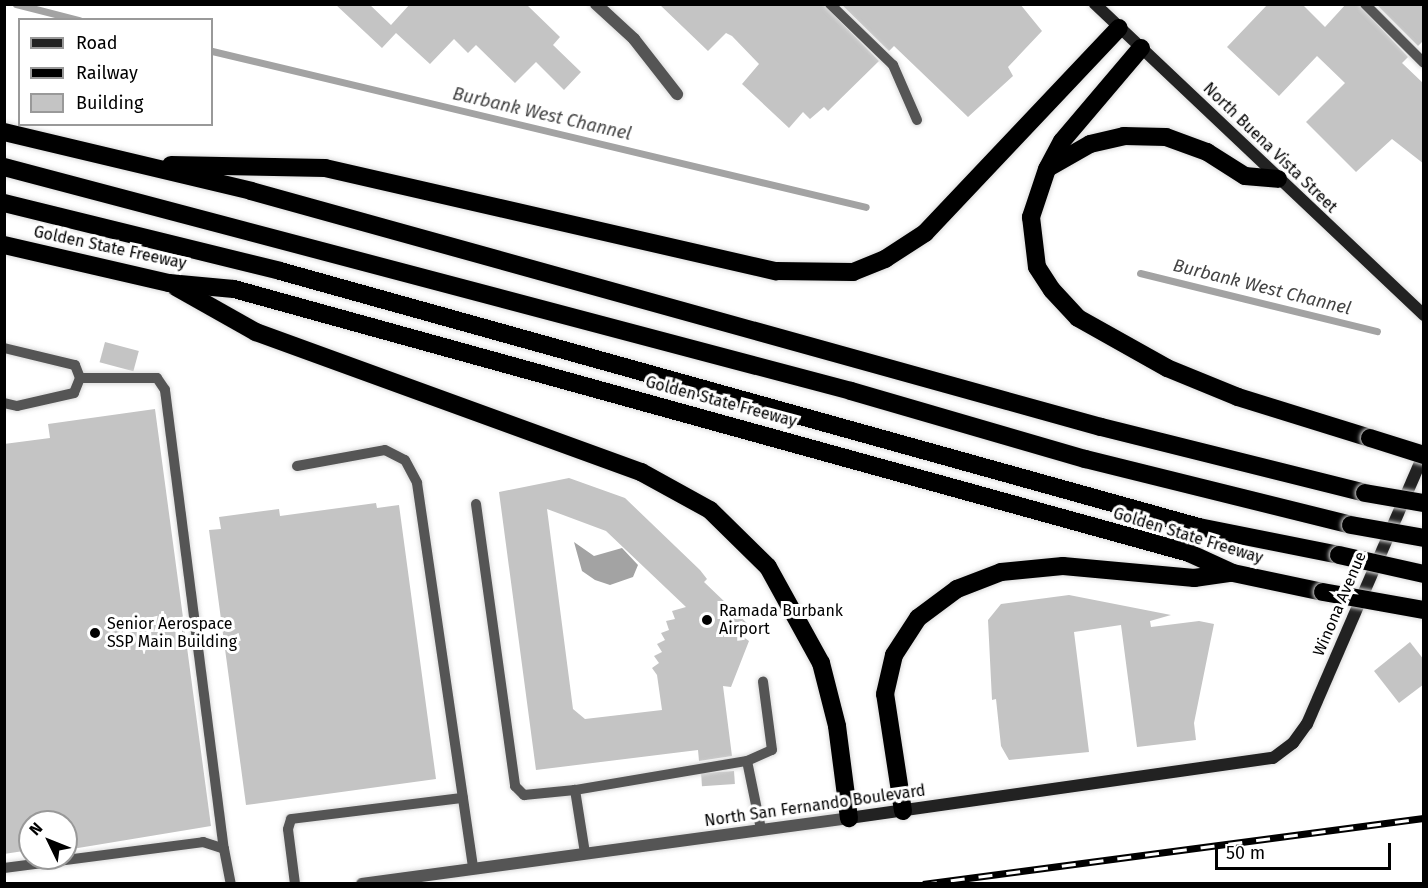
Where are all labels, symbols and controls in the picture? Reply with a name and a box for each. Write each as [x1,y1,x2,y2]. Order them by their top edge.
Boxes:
legend [18,18,213,126]
text: Road [76,32,118,54]
text: Railway [76,62,138,84]
street label: North Buena Vista Street [1199,79,1341,217]
water label: Burbank West Channel [451,83,633,145]
text: Building [76,92,143,114]
street label: Golden State Freeway [32,222,188,274]
water label: Burbank West Channel [1171,254,1353,320]
street label: Golden State Freeway [643,373,799,431]
street label: Golden State Freeway [1111,504,1265,568]
street label: Winona Avenue [1309,549,1371,659]
place label: Ramada Burbank Airport [719,601,843,639]
marker: Ramada Burbank Airport [700,613,714,627]
place label: Senior Aerospace SSP Main Building [107,614,237,652]
marker: Senior Aerospace SSP Main Building [88,626,102,640]
street label: North San Fernando Boulevard [703,781,927,831]
north arrow [18,810,78,870]
text: N [25,818,46,839]
scale bar [1218,831,1394,869]
text: 50 m [1226,842,1265,864]

